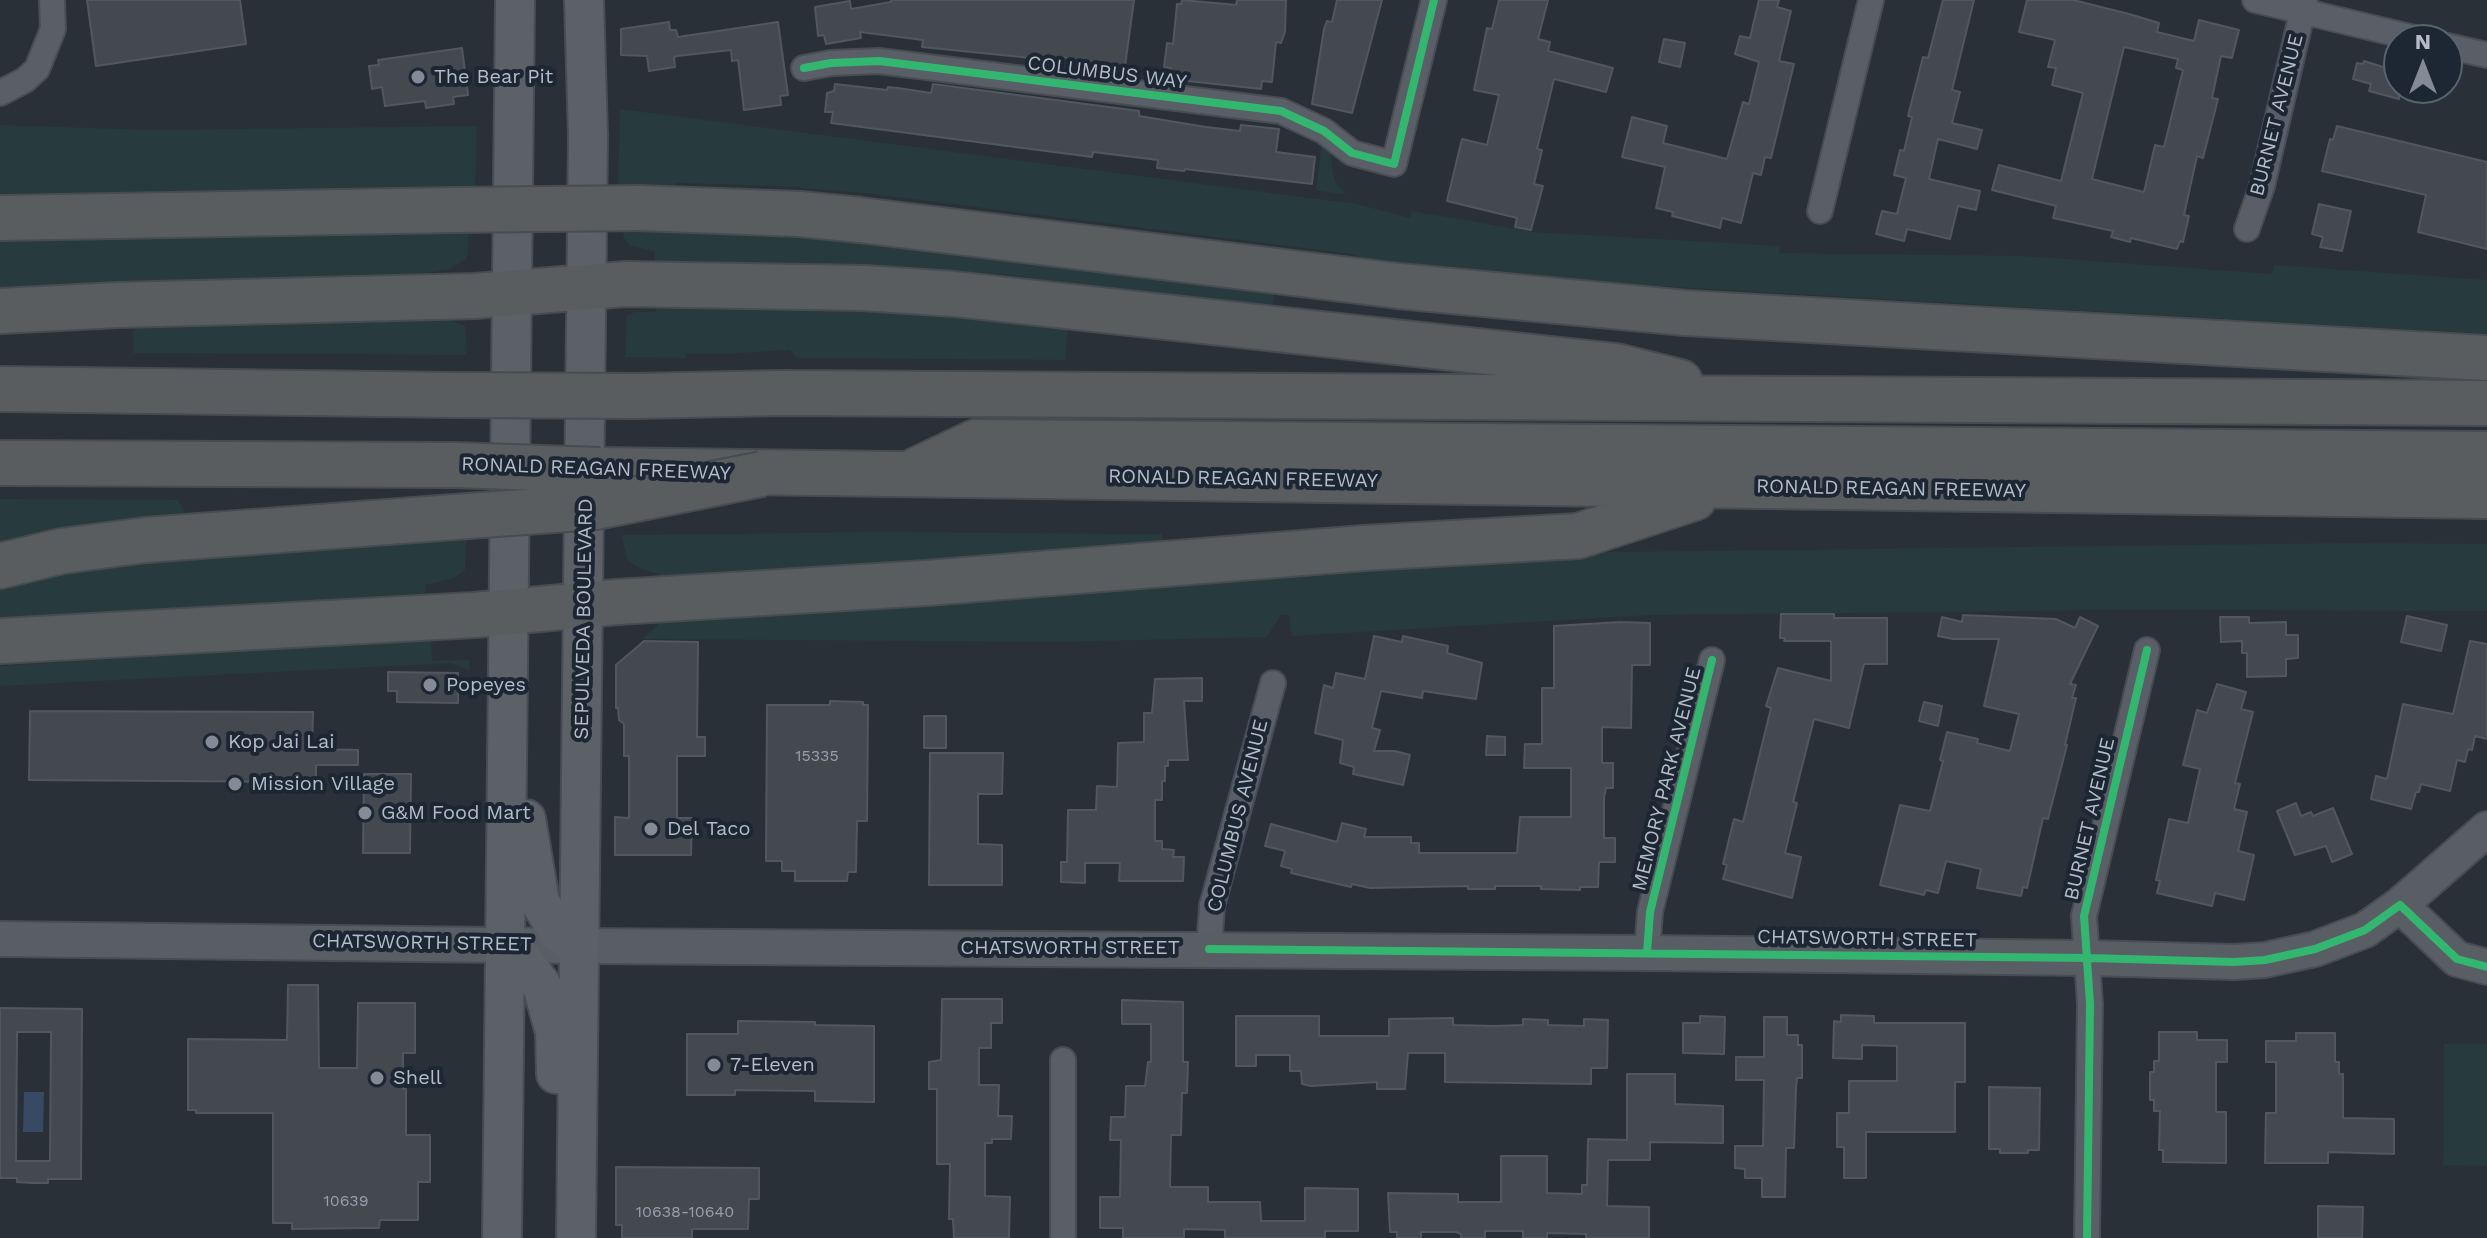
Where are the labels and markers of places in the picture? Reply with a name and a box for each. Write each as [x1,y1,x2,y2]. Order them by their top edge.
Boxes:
place label: The Bear Pit [434,65,553,89]
marker: The Bear Pit [409,68,427,86]
place label: Popeyes [446,673,526,697]
marker: Popeyes [421,676,439,694]
place label: Kop Jai Lai [228,730,335,754]
marker: Kop Jai Lai [203,733,221,751]
place label: Mission Village [251,772,395,796]
marker: Mission Village [226,775,244,793]
place label: G&M Food Mart [381,801,531,825]
marker: G&M Food Mart [356,804,374,822]
place label: Del Taco [667,817,750,841]
marker: Del Taco [642,820,660,838]
place label: 7-Eleven [730,1053,815,1077]
marker: 7-Eleven [705,1056,723,1074]
place label: Shell [393,1066,442,1090]
marker: Shell [368,1069,386,1087]

